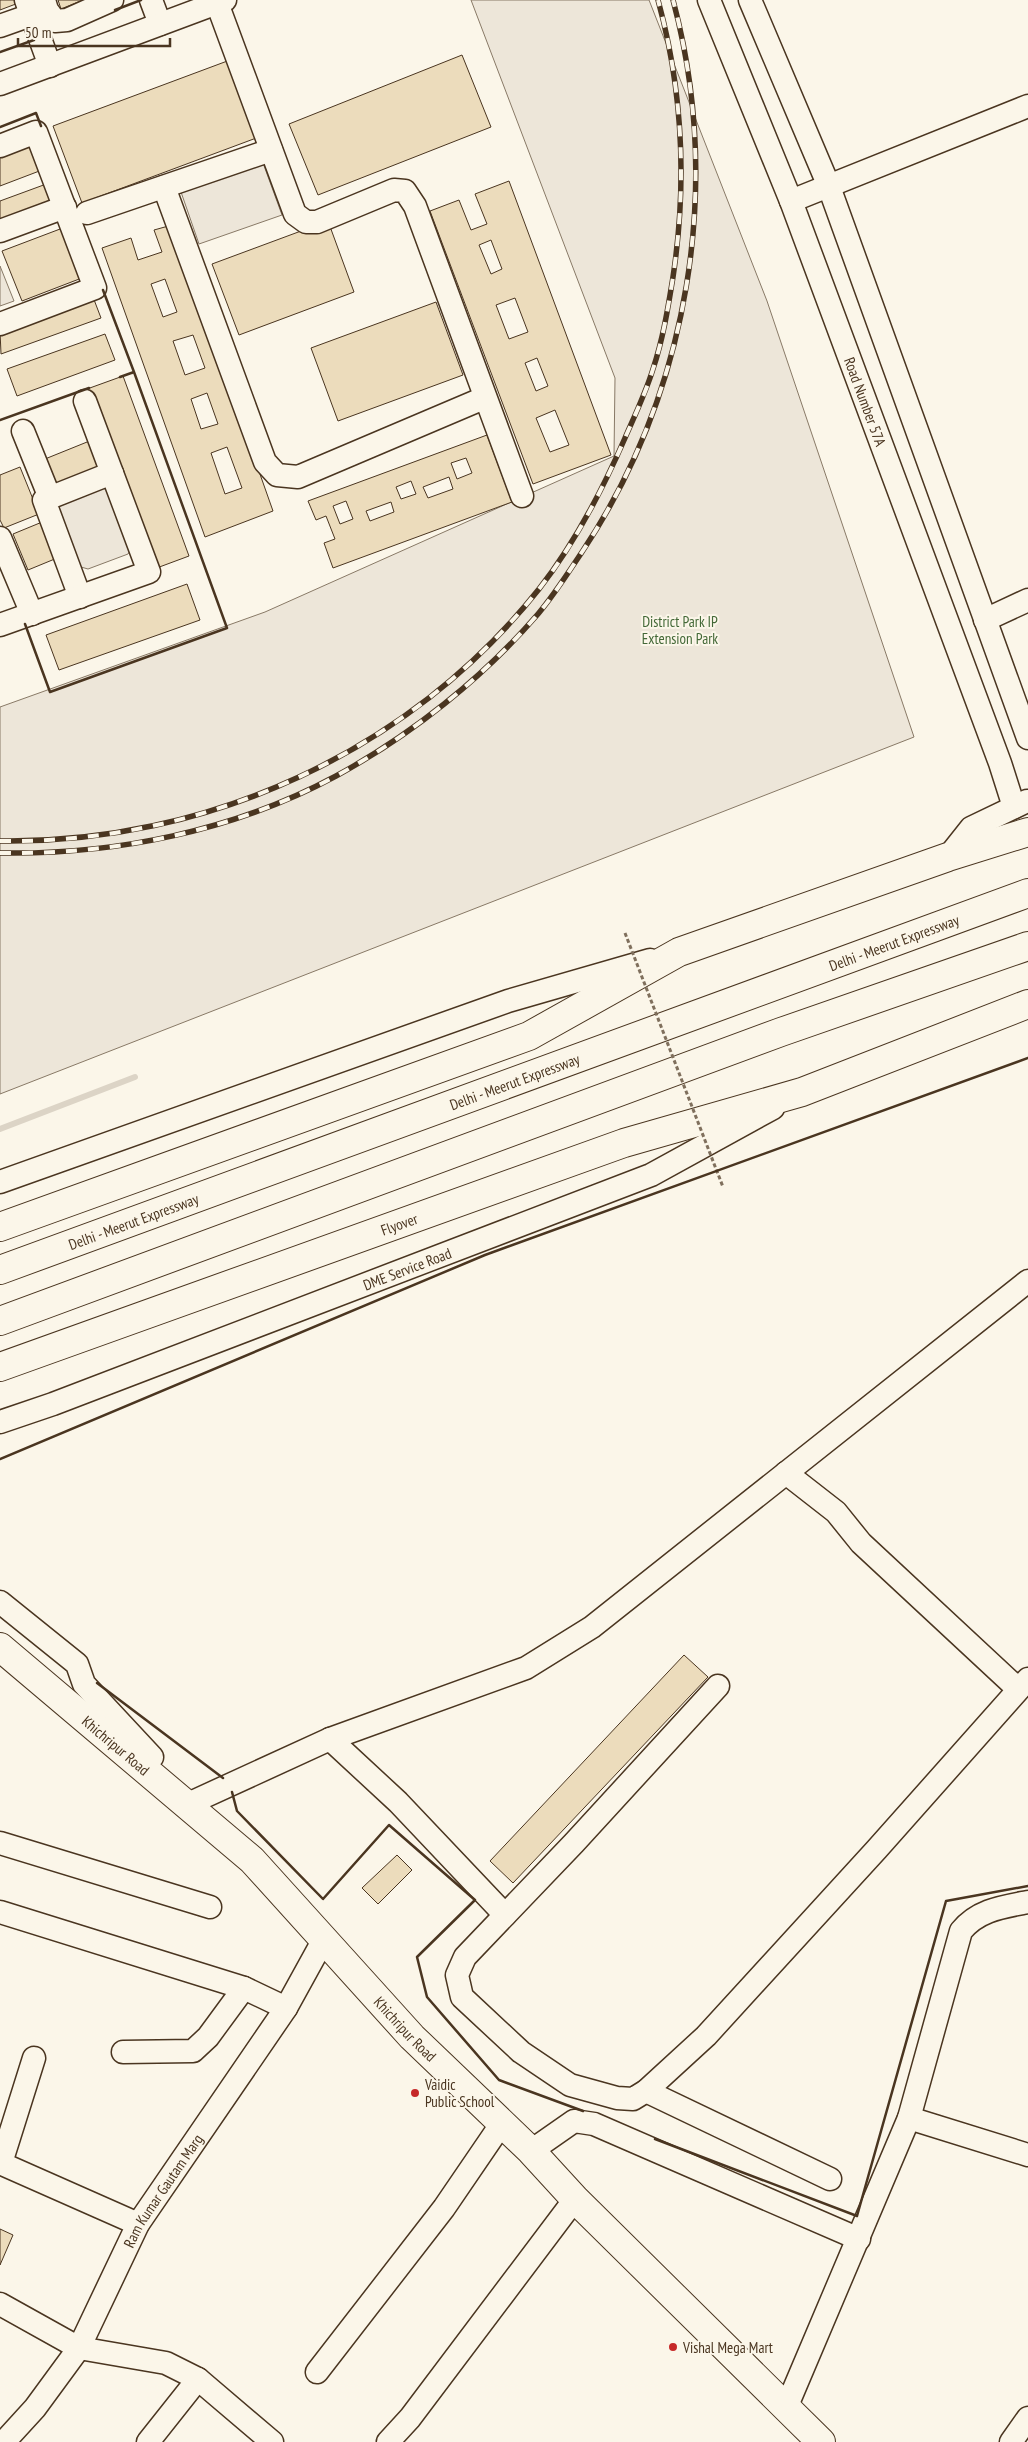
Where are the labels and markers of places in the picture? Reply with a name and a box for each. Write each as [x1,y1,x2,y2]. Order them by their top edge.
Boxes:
place label: Vaidic Public School [424,2075,495,2111]
marker: Vaidic Public School [409,2087,421,2099]
place label: Vishal Mega Mart [682,2338,773,2357]
marker: Vishal Mega Mart [667,2341,679,2353]

